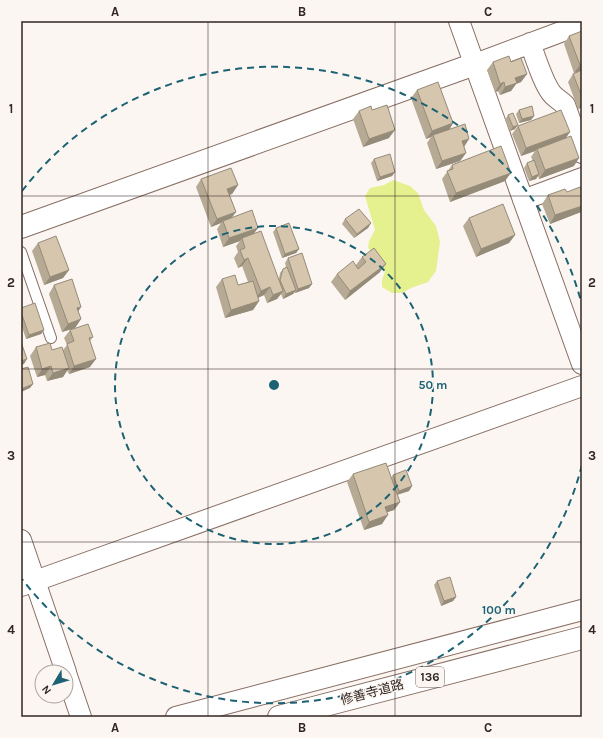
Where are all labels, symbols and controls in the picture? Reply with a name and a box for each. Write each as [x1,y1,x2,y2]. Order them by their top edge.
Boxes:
text: A [111,4,119,19]
text: B [298,4,306,19]
text: C [484,4,492,19]
text: 1 [9,101,13,116]
text: 1 [590,101,594,116]
text: 2 [7,275,15,290]
text: 2 [588,275,596,290]
centre of rings [267,378,281,392]
text: 50 m [419,378,448,392]
text: 3 [7,448,15,463]
text: 3 [588,448,596,463]
text: 100 m [482,603,516,617]
text: 4 [7,622,15,637]
text: 4 [588,622,596,637]
north arrow [34,664,74,704]
road number: 136 [416,667,444,687]
street label: 修善寺道路 [339,676,405,708]
text: N [39,683,54,697]
text: A [111,720,119,735]
text: B [298,720,306,735]
text: C [484,720,492,735]

